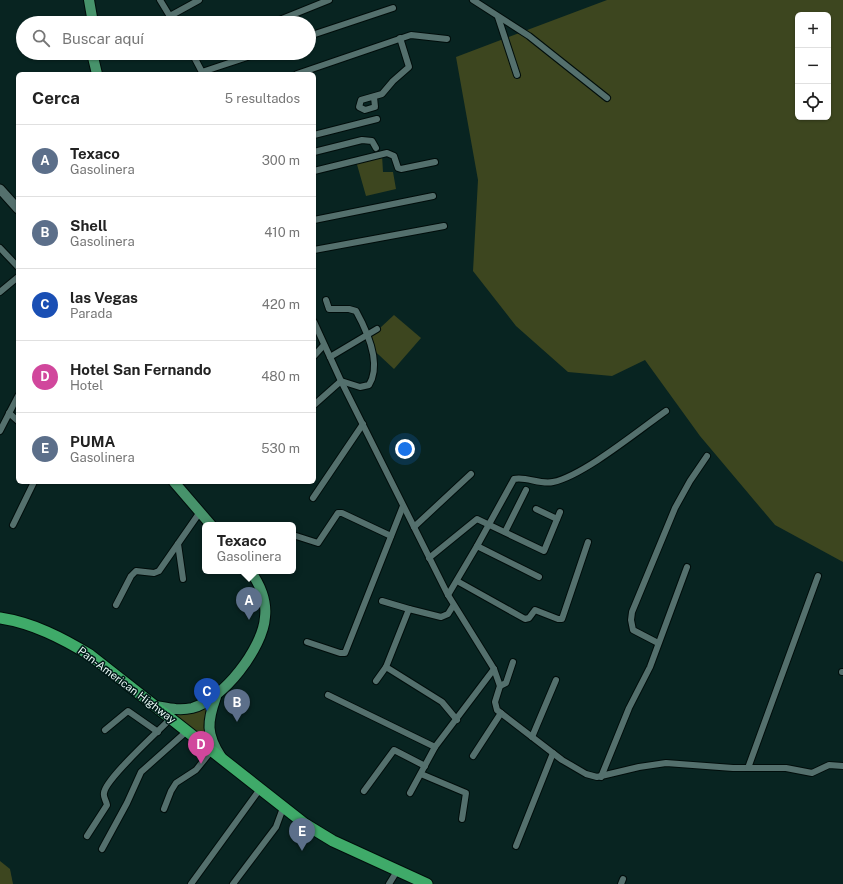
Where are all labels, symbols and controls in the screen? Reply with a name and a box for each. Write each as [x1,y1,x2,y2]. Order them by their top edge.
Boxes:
map controls [795,12,831,120]
button: + [795,12,831,48]
search box [16,16,316,60]
icon: search [30,27,52,49]
text: Buscar aquí [62,30,144,47]
button: − [795,48,831,84]
button: locate [795,84,831,120]
text: Cerca [32,88,80,108]
text: 5 resultados [225,91,300,106]
text: Texaco [70,145,120,162]
text: A [40,153,50,168]
text: 300 m [262,153,300,168]
text: Gasolinera [70,162,135,177]
text: Shell [70,217,108,234]
text: B [41,225,49,240]
text: 410 m [264,225,300,240]
text: Gasolinera [70,234,135,249]
text: las Vegas [70,289,138,306]
text: C [40,297,50,312]
text: 420 m [262,297,300,312]
text: Parada [70,306,112,321]
text: Hotel San Fernando [70,361,211,378]
text: D [40,369,50,384]
text: 480 m [261,369,300,384]
text: Hotel [70,378,103,393]
text: PUMA [70,433,115,450]
your location [395,439,415,459]
text: E [41,441,49,456]
text: 530 m [261,441,300,456]
text: Gasolinera [70,450,135,465]
popup [202,522,296,574]
text: Texaco [217,532,267,549]
text: Gasolinera [217,549,281,564]
pin: A [236,587,262,620]
street label: Pan-American Highway [76,644,178,726]
pin: C [194,678,220,711]
pin: B [224,689,250,722]
pin: D [188,731,214,764]
pin: E [289,818,315,851]

